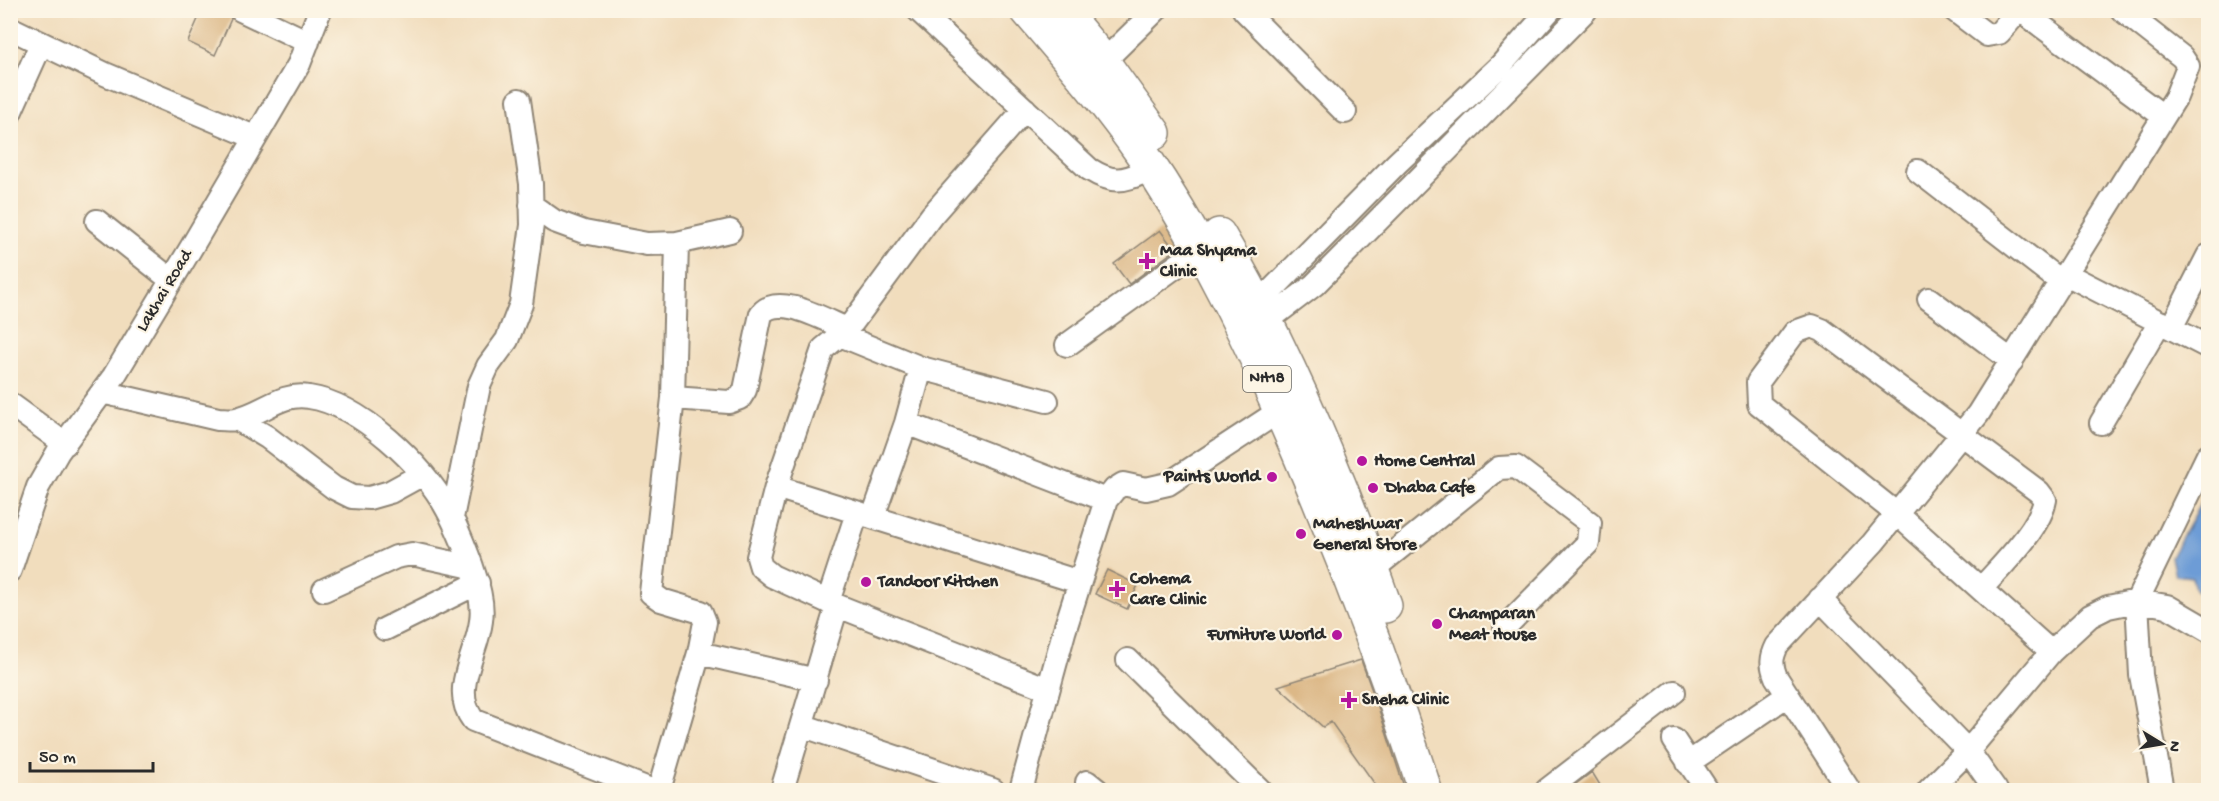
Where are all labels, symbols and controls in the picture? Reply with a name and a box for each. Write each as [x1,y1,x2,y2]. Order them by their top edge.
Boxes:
place label: Maa Shyama Clinic [1159,241,1257,283]
street label: Lakhai Road [132,245,198,336]
marker: Maa Shyama Clinic [1138,252,1156,270]
road number: NH18 [1243,366,1291,392]
place label: Home Central [1374,451,1475,472]
marker: Home Central [1355,454,1369,468]
place label: Paints World [1163,467,1262,488]
marker: Paints World [1265,470,1279,484]
place label: Dhaba Cafe [1383,478,1475,499]
marker: Dhaba Cafe [1366,481,1380,495]
place label: Maheshwar General Store [1313,514,1417,556]
marker: Maheshwar General Store [1294,527,1308,541]
place label: Cohema Care Clinic [1129,569,1207,611]
place label: Tandoor Kitchen [876,572,999,593]
marker: Tandoor Kitchen [859,575,873,589]
marker: Cohema Care Clinic [1108,580,1126,598]
place label: Champaran Meat House [1448,604,1537,646]
marker: Champaran Meat House [1430,617,1444,631]
place label: Furniture World [1206,625,1327,646]
marker: Furniture World [1330,628,1344,642]
place label: Sneha Clinic [1362,690,1449,711]
marker: Sneha Clinic [1340,691,1358,709]
north arrow [2132,714,2192,774]
scale bar [30,735,153,773]
text: N [2163,739,2184,754]
text: 50 m [39,748,76,769]

